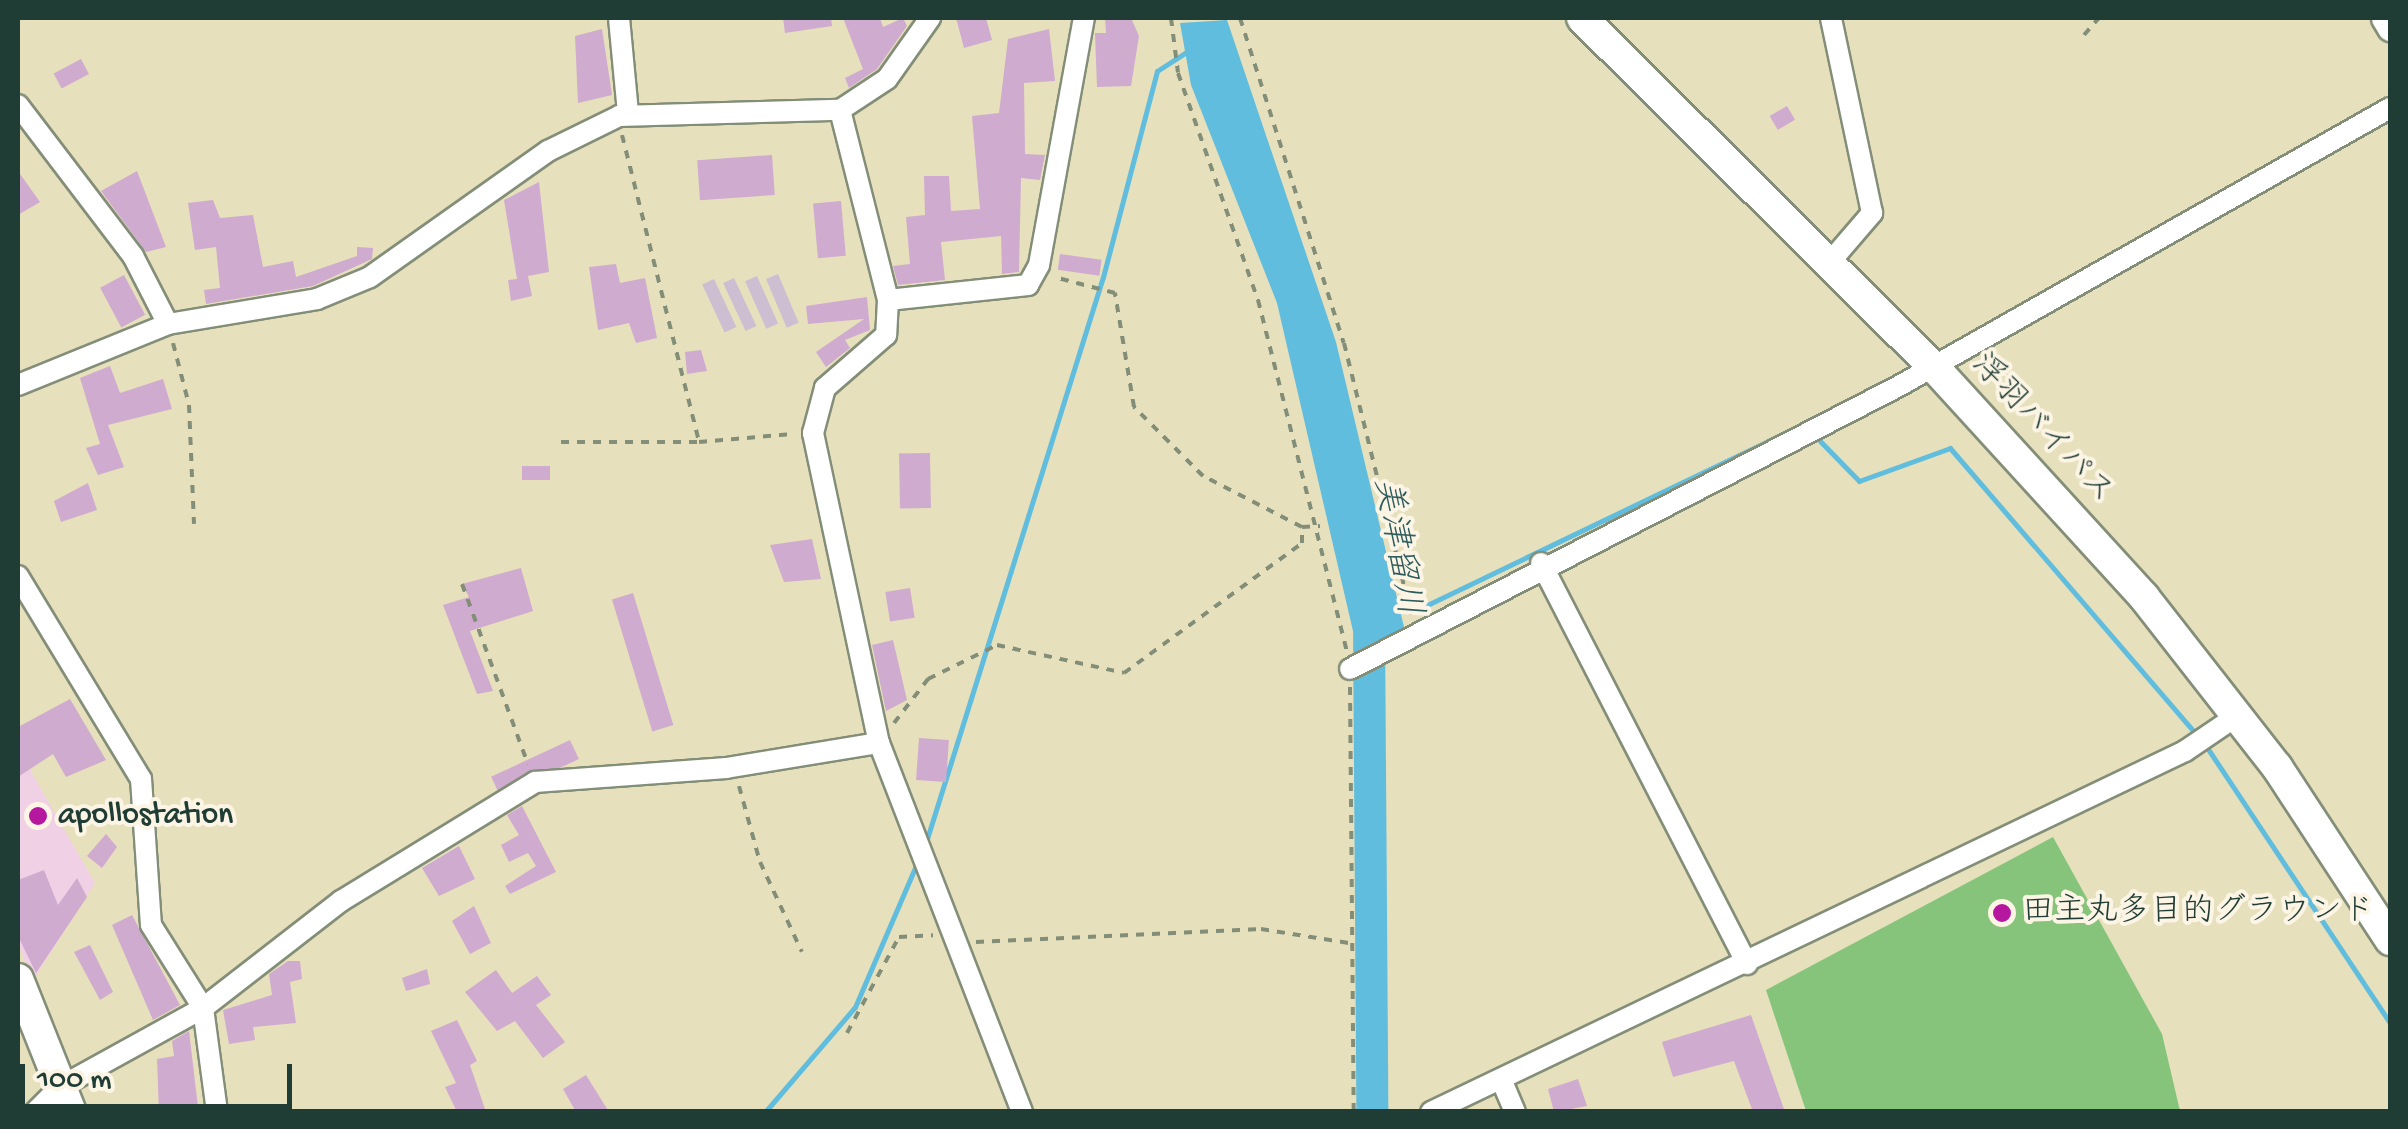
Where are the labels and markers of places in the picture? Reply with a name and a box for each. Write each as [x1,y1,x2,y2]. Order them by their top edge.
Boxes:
place label: apollostation [58,797,233,835]
marker: apollostation [27,805,49,827]
place label: 田主丸多目的グラウンド [2022,894,2374,932]
marker: 田主丸多目的グラウンド [1991,902,2013,924]

